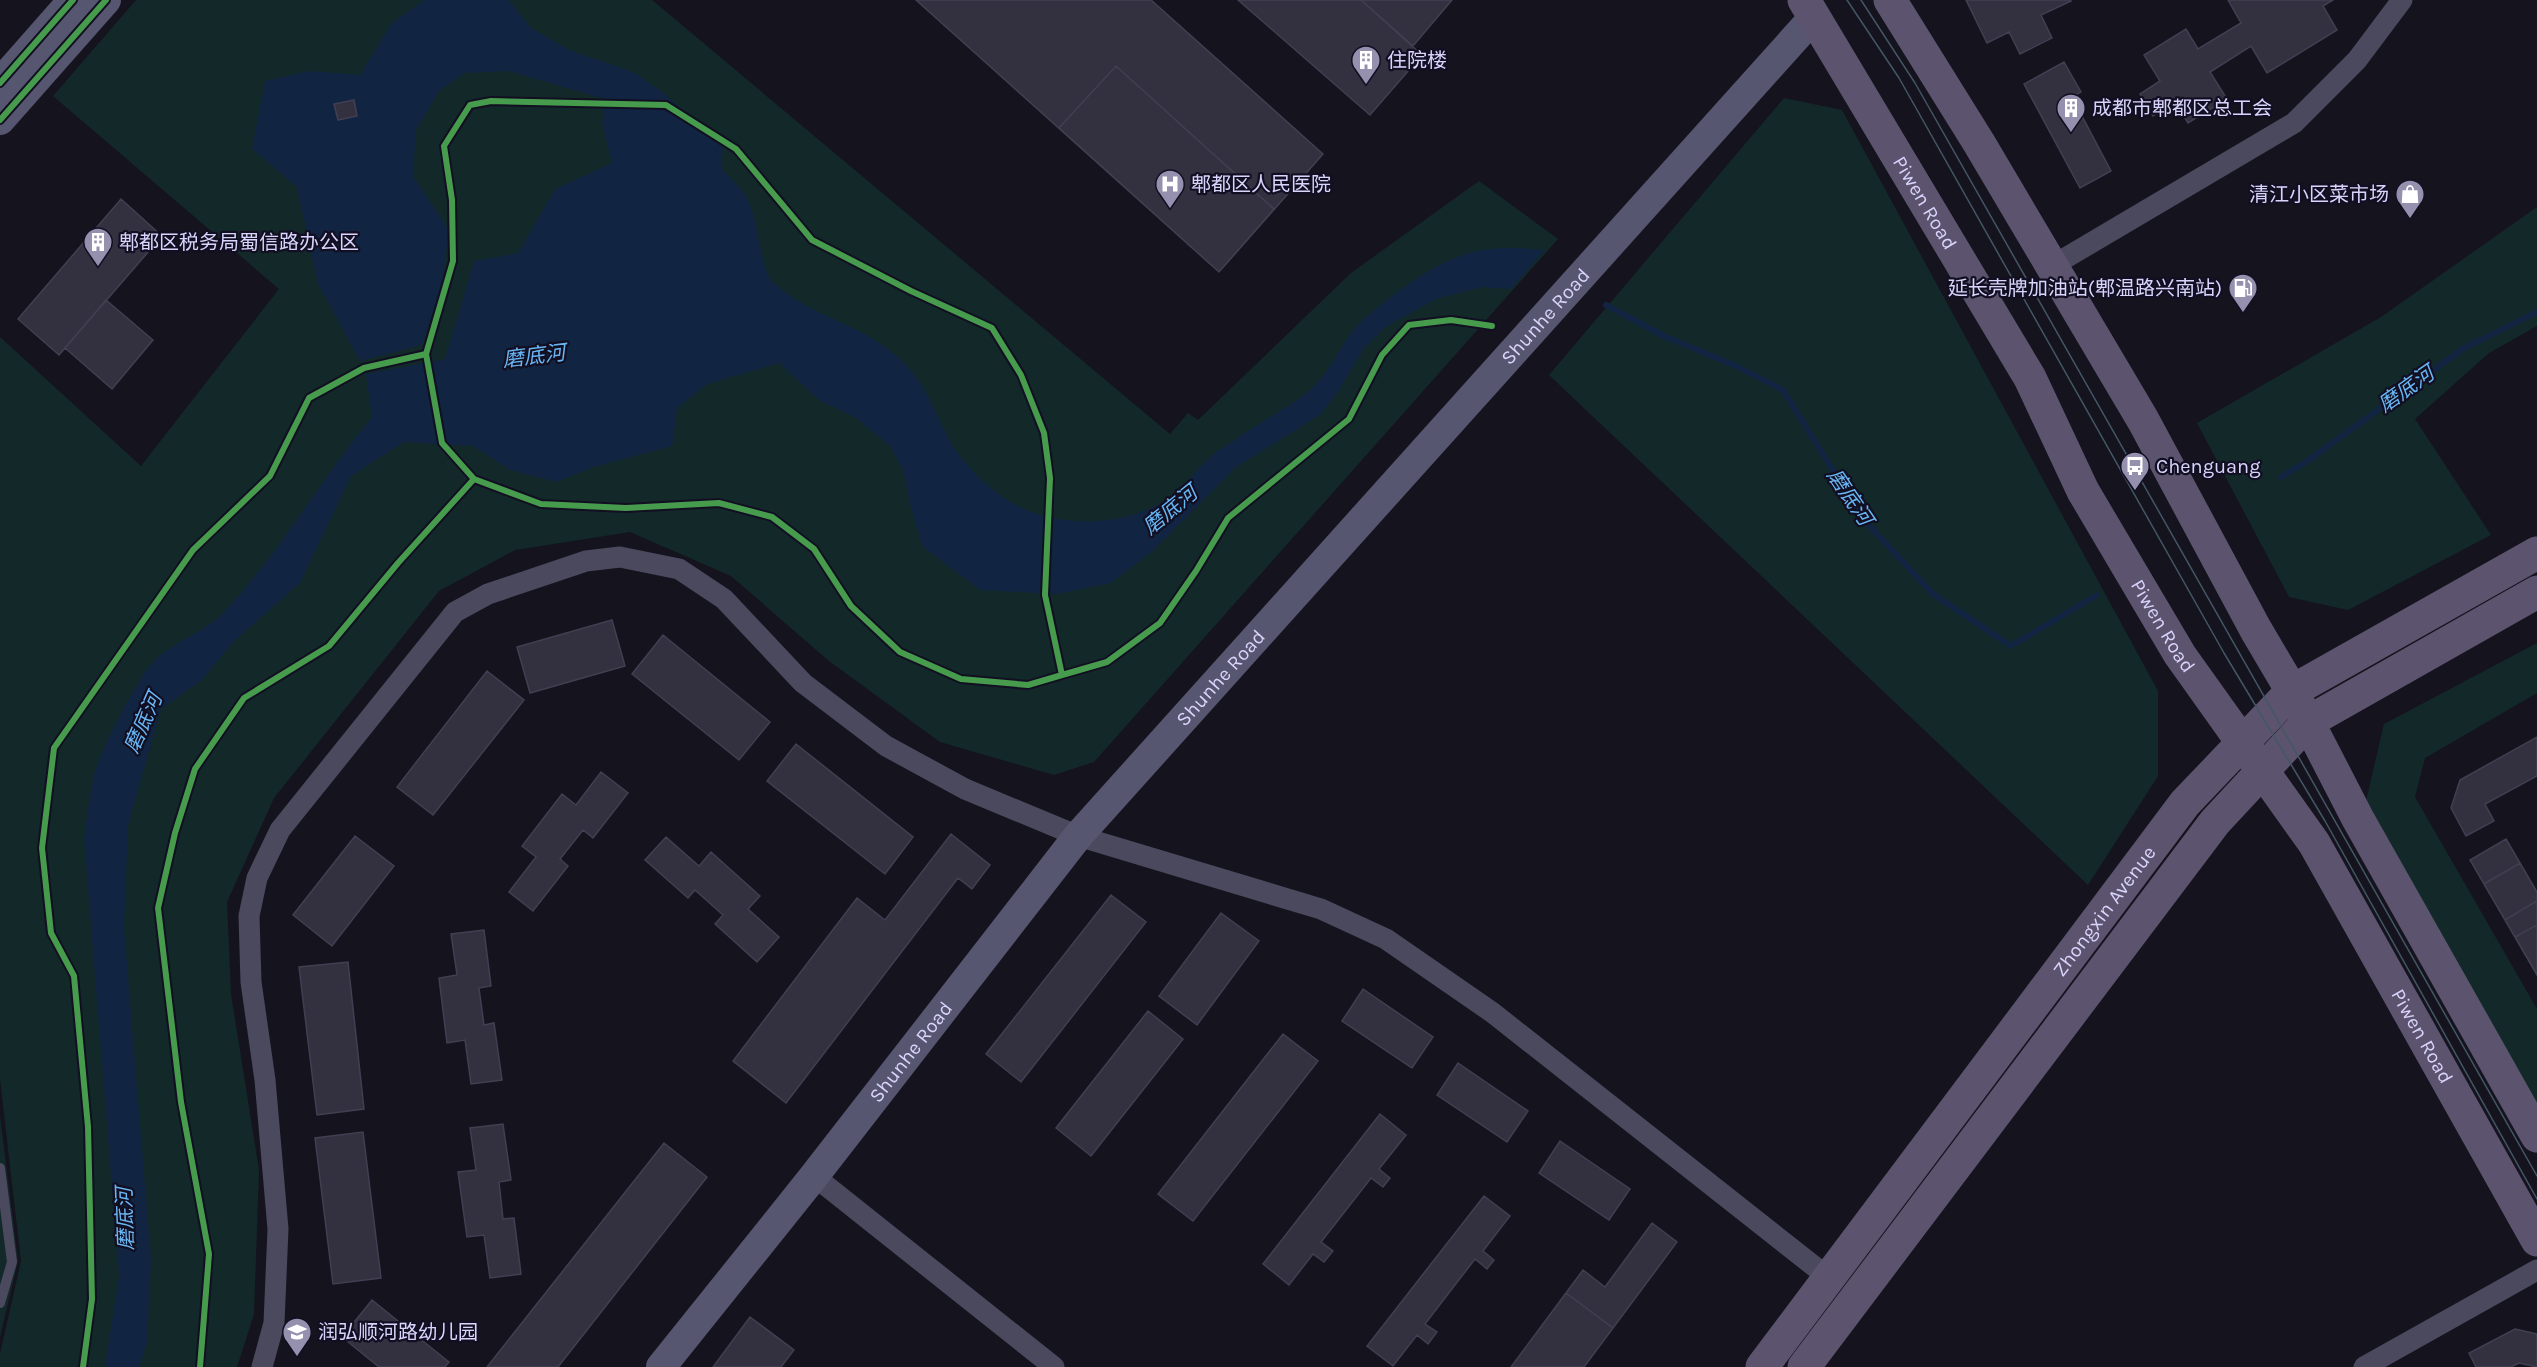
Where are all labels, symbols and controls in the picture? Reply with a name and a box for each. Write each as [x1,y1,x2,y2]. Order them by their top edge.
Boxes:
building icon: 住院楼 [1350,44,1382,86]
place label: 住院楼 [1387,49,1447,72]
building icon: 成都市郫都区总工会 [2055,92,2087,134]
place label: 成都市郫都区总工会 [2092,97,2272,120]
street label: Piwen Road [1888,152,1962,253]
hospital icon: 郫都区人民医院 [1154,168,1186,210]
place label: 郫都区人民医院 [1191,173,1331,196]
shop icon: 清江小区菜市场 [2394,178,2426,220]
place label: 清江小区菜市场 [2249,183,2389,206]
building icon: 郫都区税务局蜀信路办公区 [82,226,114,268]
place label: 郫都区税务局蜀信路办公区 [119,231,359,254]
street label: Shunhe Road [1496,263,1594,369]
fuel station icon: 延长壳牌加油站(郫温路兴南站) [2227,272,2259,314]
place label: 延长壳牌加油站(郫温路兴南站) [1948,277,2222,300]
water label: 磨底河 [501,340,571,372]
water label: 磨底河 [2373,359,2442,417]
bus stop icon: Chenguang [2119,450,2151,492]
place label: Chenguang [2156,455,2260,478]
water label: 磨底河 [1822,464,1880,533]
water label: 磨底河 [1138,478,1205,539]
street label: Piwen Road [2126,575,2200,677]
street label: Shunhe Road [1171,625,1269,731]
water label: 磨底河 [119,686,168,757]
street label: Zhongxin Avenue [2048,841,2160,981]
street label: Piwen Road [2387,985,2458,1087]
street label: Shunhe Road [864,997,957,1107]
water label: 磨底河 [112,1183,138,1251]
school or university icon: 润弘顺河路幼儿园 [281,1316,313,1358]
place label: 润弘顺河路幼儿园 [318,1321,478,1344]

